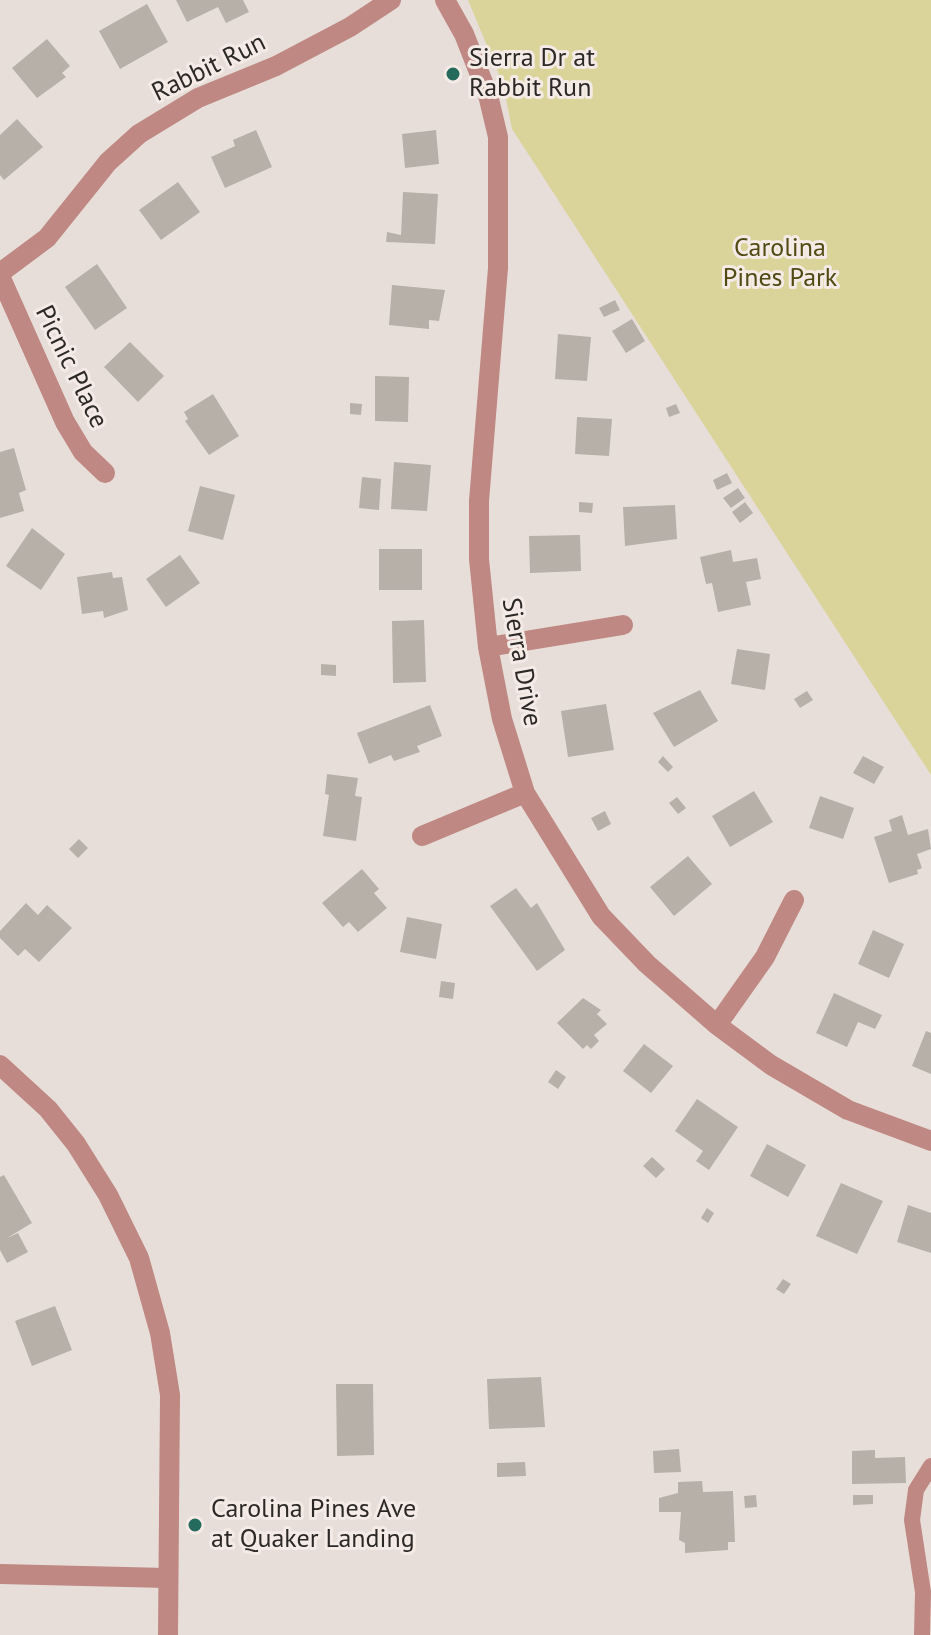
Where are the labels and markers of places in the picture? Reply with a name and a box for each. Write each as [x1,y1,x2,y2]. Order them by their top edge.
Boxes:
place label: Sierra Dr at Rabbit Run [469,43,595,104]
marker: Sierra Dr at Rabbit Run [444,65,462,83]
place label: Carolina Pines Ave at Quaker Landing [211,1494,416,1556]
marker: Carolina Pines Ave at Quaker Landing [186,1516,204,1534]

